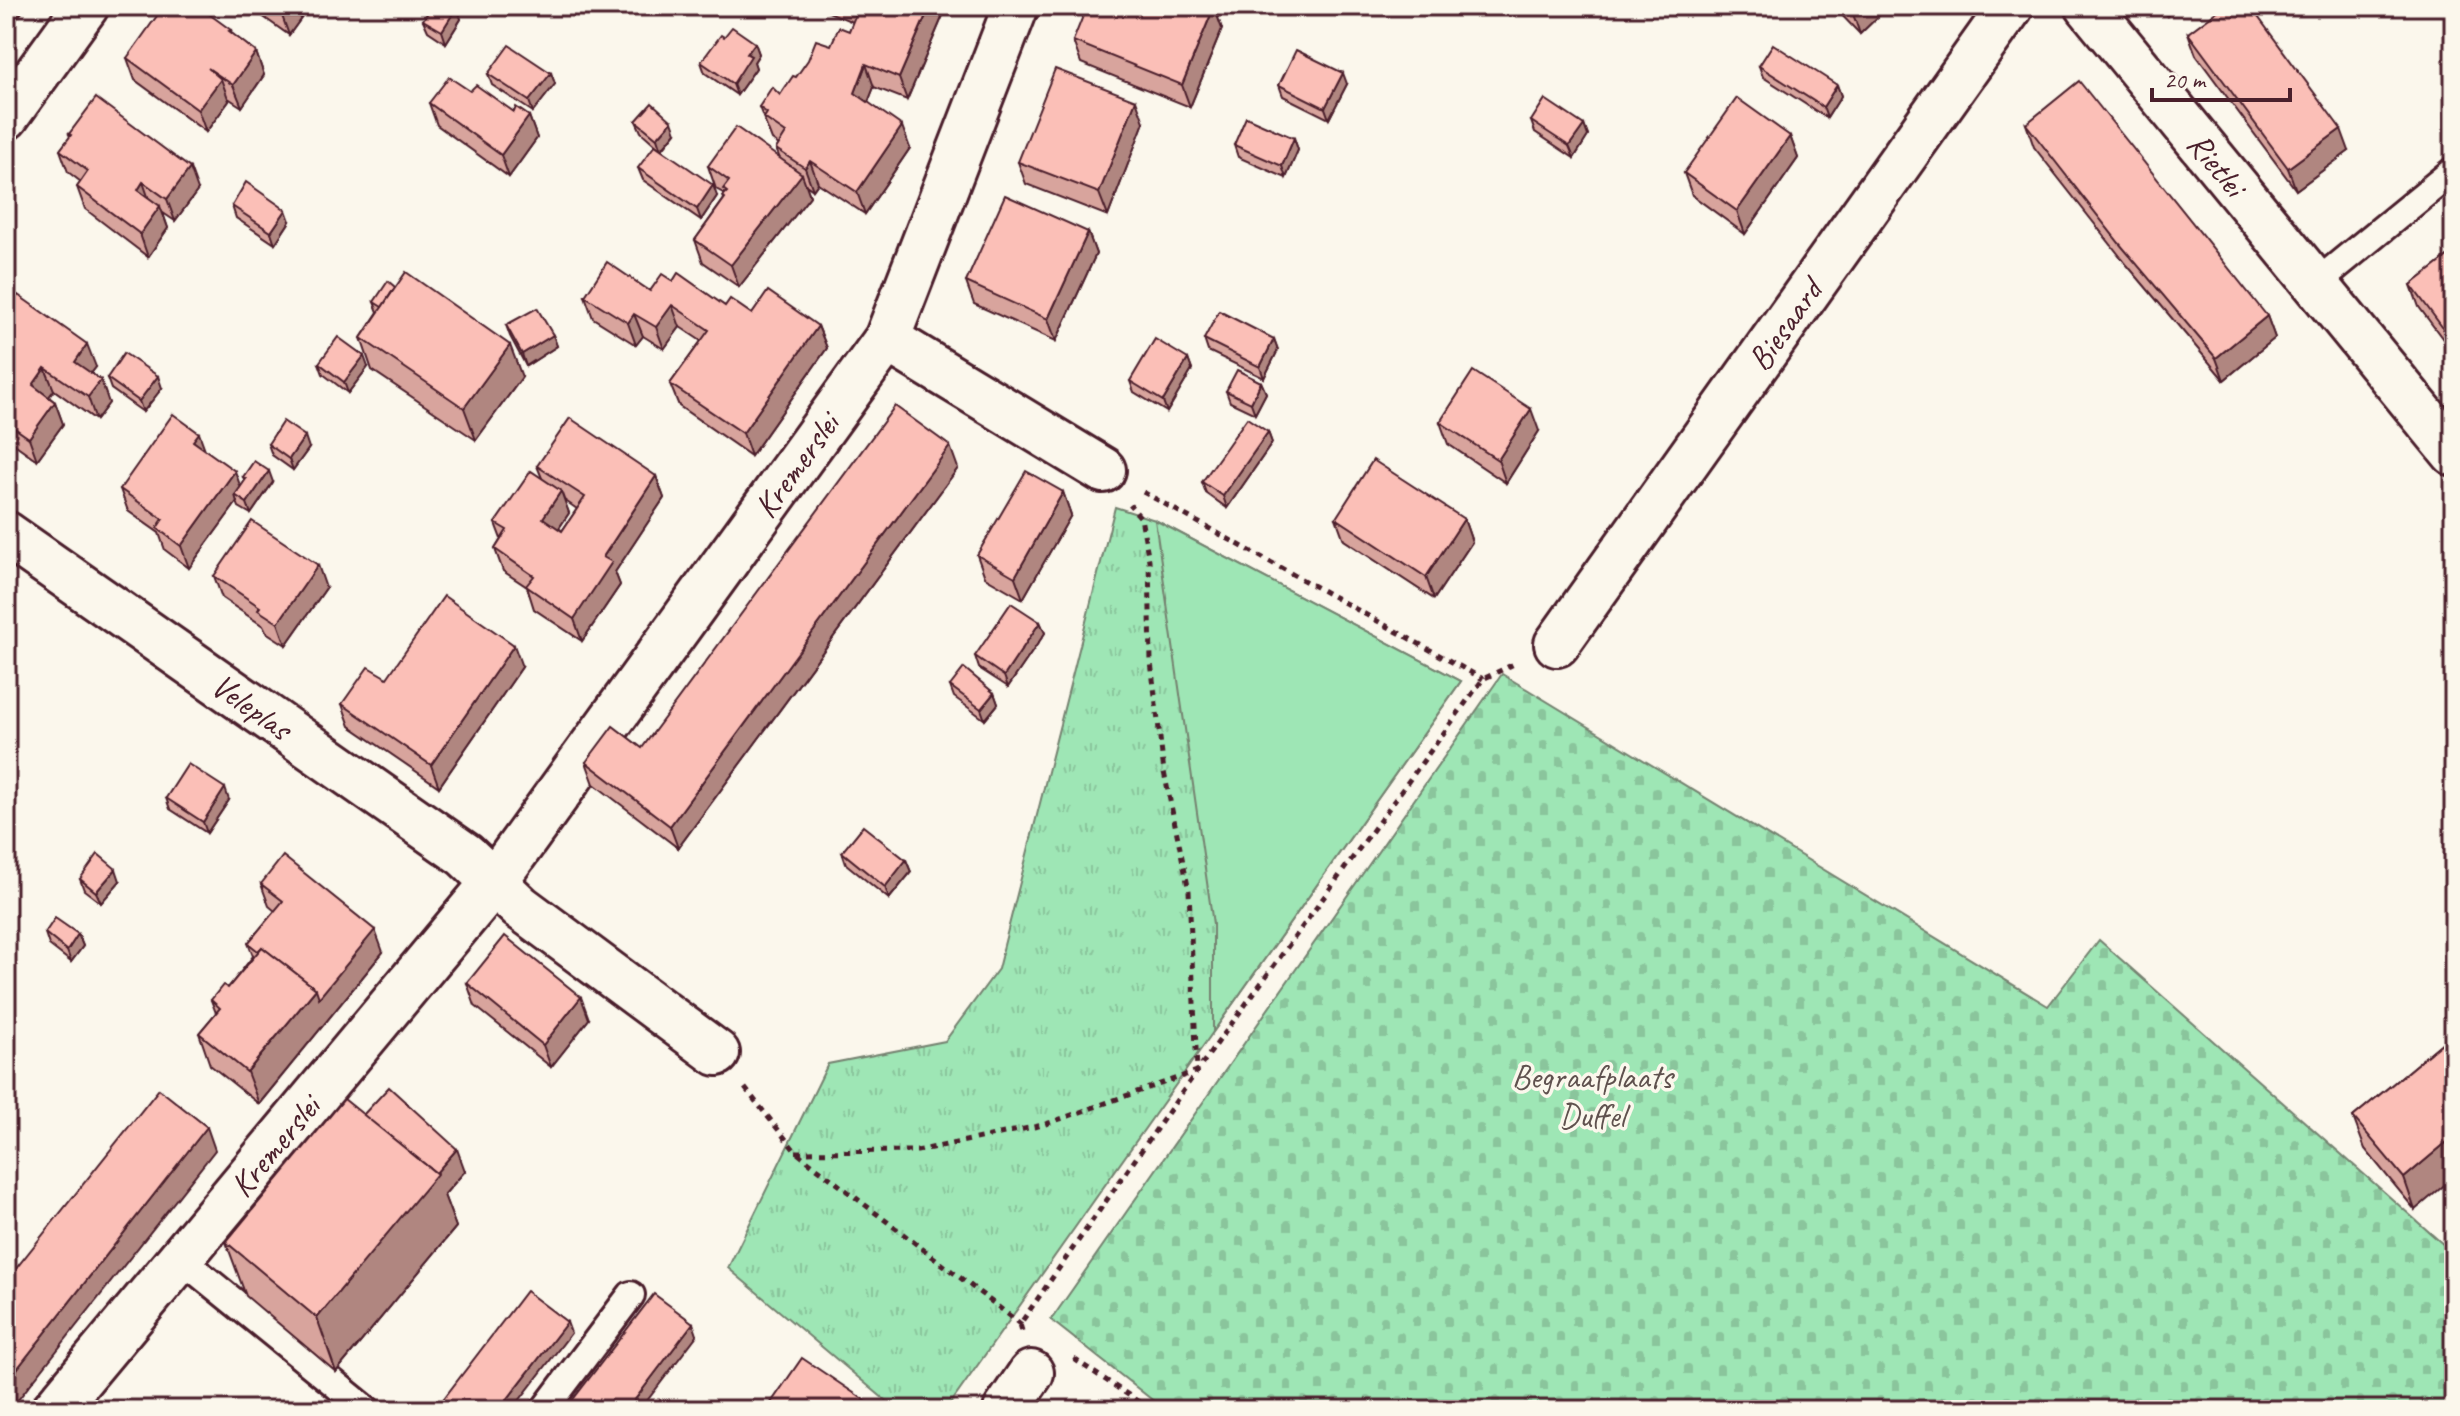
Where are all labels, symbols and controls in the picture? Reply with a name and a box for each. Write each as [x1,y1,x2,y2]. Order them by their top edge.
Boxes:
scale bar [2152,52,2290,102]
text: 20 m [2164,65,2207,95]
street label: Rietlei [2178,123,2258,207]
street label: Biesaard [1737,267,1834,378]
street label: Kremerslei [743,401,850,526]
street label: Veleplas [203,663,303,751]
park label: Begraafplaats Duffel [1512,1055,1676,1137]
street label: Kremerslei [220,1083,331,1205]

